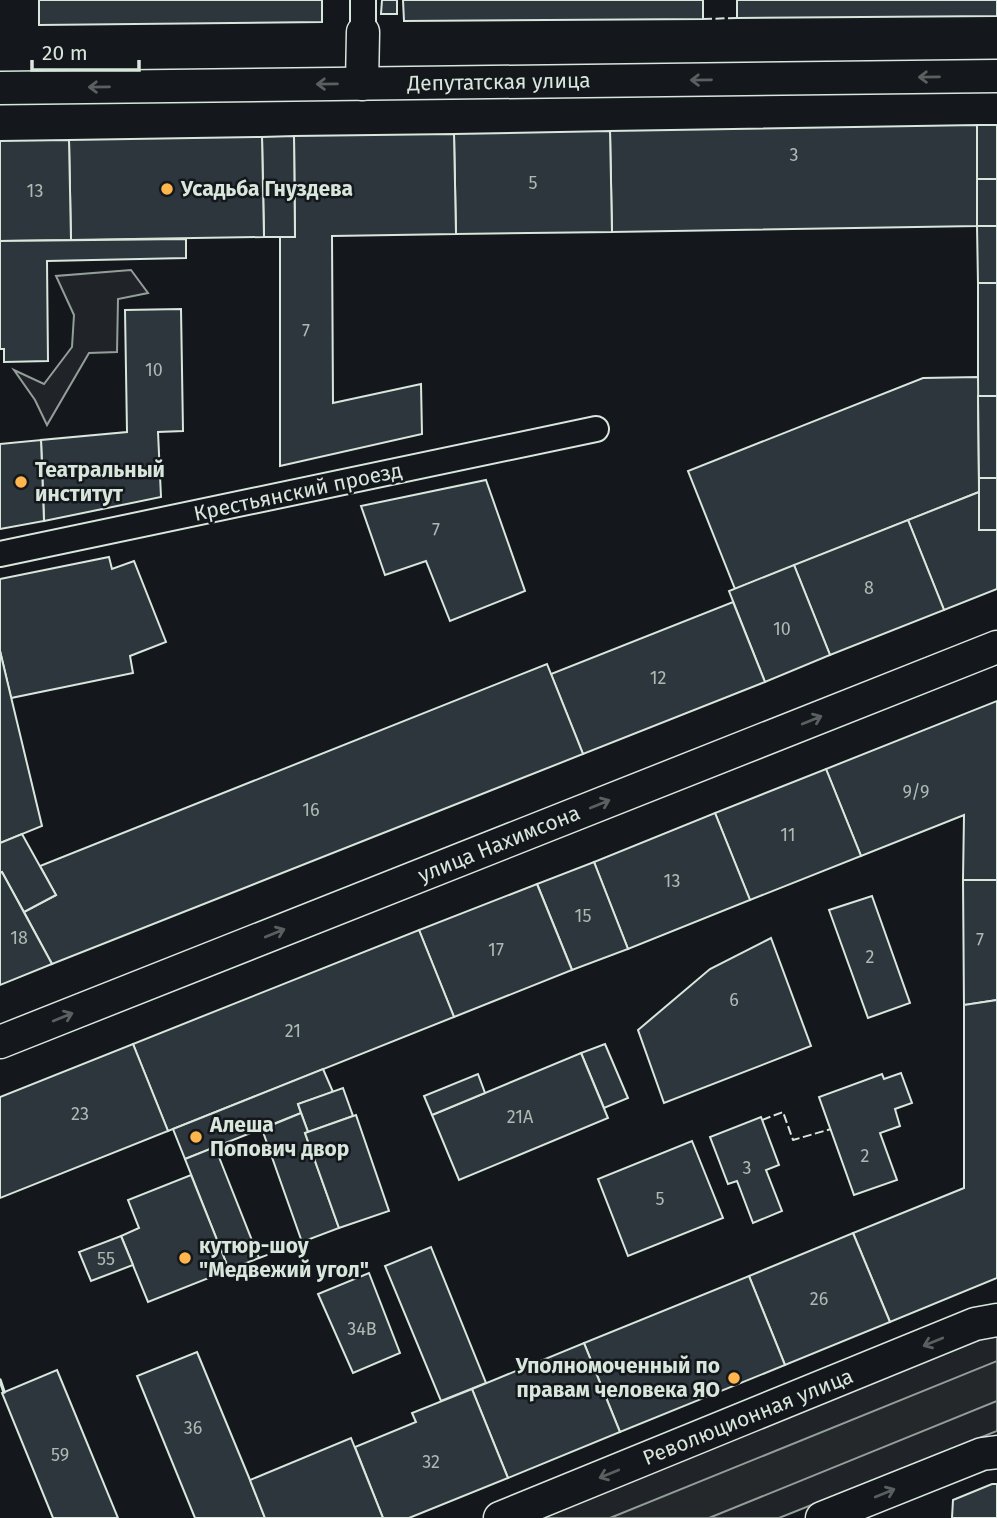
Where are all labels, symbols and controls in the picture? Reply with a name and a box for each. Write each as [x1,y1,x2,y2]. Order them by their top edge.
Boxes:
scale bar [32,28,138,72]
text: 20 m [42,40,88,66]
street label: Депутатская улица [406,67,591,97]
one-way arrow [918,70,941,84]
one-way arrow [690,73,713,87]
one-way arrow [316,78,339,91]
one-way arrow [88,80,111,94]
house number: 3 [790,144,798,166]
house number: 5 [528,172,538,194]
place label: Усадьба Гнуздева [180,176,353,202]
house number: 13 [27,180,43,202]
marker: Усадьба Гнуздева [159,181,175,197]
house number: 7 [302,320,310,342]
house number: 10 [145,359,163,381]
place label: Театральный институт [35,457,165,507]
street label: Крестьянский проезд [191,457,405,527]
marker: Театральный институт [13,474,29,490]
house number: 7 [432,519,440,541]
house number: 8 [864,577,874,599]
house number: 10 [773,618,791,640]
house number: 12 [650,667,666,689]
one-way arrow [800,713,822,726]
house number: 9/9 [903,781,929,803]
one-way arrow [589,797,611,810]
house number: 16 [302,799,320,821]
street label: улица Нахимсона [414,800,584,888]
house number: 11 [780,824,796,846]
house number: 13 [664,870,680,892]
house number: 15 [575,905,591,927]
one-way arrow [264,926,285,939]
house number: 18 [10,927,28,949]
house number: 7 [976,929,984,951]
house number: 17 [488,939,504,961]
house number: 2 [866,946,875,968]
house number: 6 [729,989,739,1011]
one-way arrow [52,1009,74,1022]
house number: 21 [285,1020,301,1042]
house number: 23 [71,1103,89,1125]
house number: 21А [507,1106,534,1128]
place label: Алеша Попович двор [209,1112,349,1162]
marker: Алеша Попович двор [188,1129,204,1145]
house number: 2 [861,1145,870,1167]
house number: 3 [743,1157,751,1179]
house number: 5 [655,1188,665,1210]
place label: кутюр-шоу "Медвежий угол" [199,1233,369,1283]
house number: 55 [97,1248,115,1270]
marker: кутюр-шоу "Медвежий угол" [177,1250,193,1266]
house number: 26 [810,1288,828,1310]
house number: 34В [347,1318,377,1340]
one-way arrow [922,1336,944,1349]
place label: Уполномоченный по правам человека ЯО [515,1353,720,1403]
street label: Революционная улица [639,1363,857,1471]
marker: Уполномоченный по правам человека ЯО [726,1370,742,1386]
house number: 36 [184,1417,202,1439]
house number: 59 [51,1444,69,1466]
house number: 32 [422,1451,440,1473]
one-way arrow [598,1468,620,1481]
one-way arrow [874,1485,896,1498]

